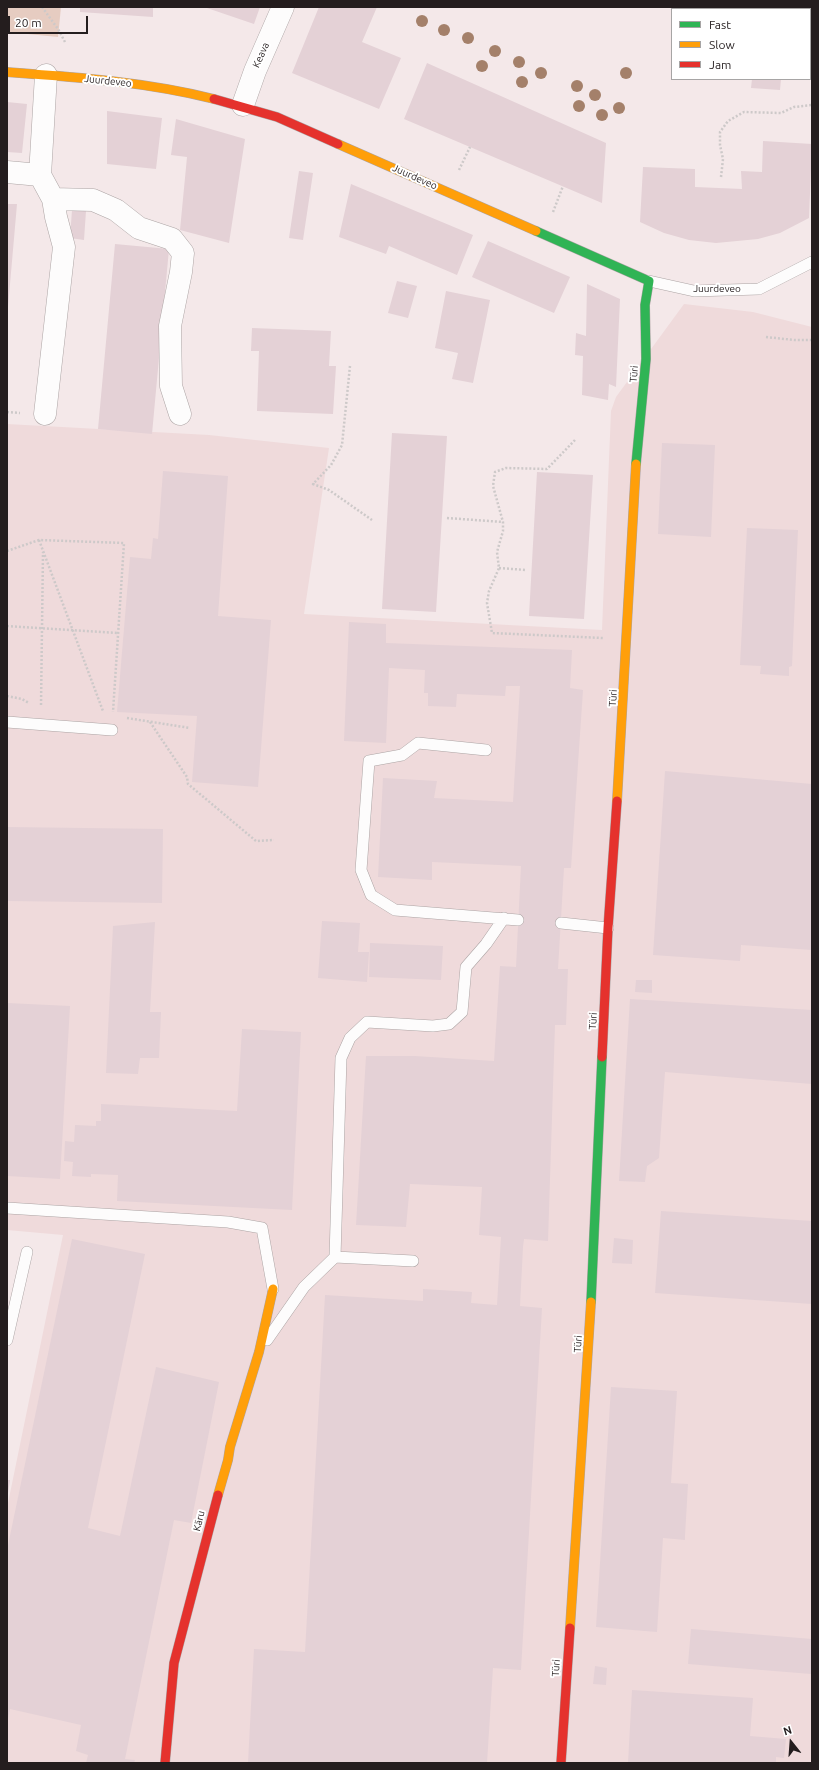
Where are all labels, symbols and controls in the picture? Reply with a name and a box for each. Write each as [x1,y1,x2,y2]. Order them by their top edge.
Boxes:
scale bar [10,8,90,34]
legend [671,8,811,80]
text: 20 m [15,16,42,29]
text: Fast [709,18,731,31]
text: Slow [709,38,735,51]
street label: Keava [250,40,272,70]
text: Jam [709,58,731,71]
street label: Juurdeveo [84,73,132,89]
street label: Juurdeveo [391,162,439,192]
street label: Juurdeveo [693,283,741,295]
street label: Türi [627,365,641,383]
street label: Türi [607,689,619,707]
street label: Türi [587,1012,599,1030]
street label: Türi [571,1335,585,1353]
street label: Käru [191,1509,207,1533]
street label: Türi [549,1659,563,1677]
north arrow [771,1722,811,1762]
text: N [782,1724,793,1737]

